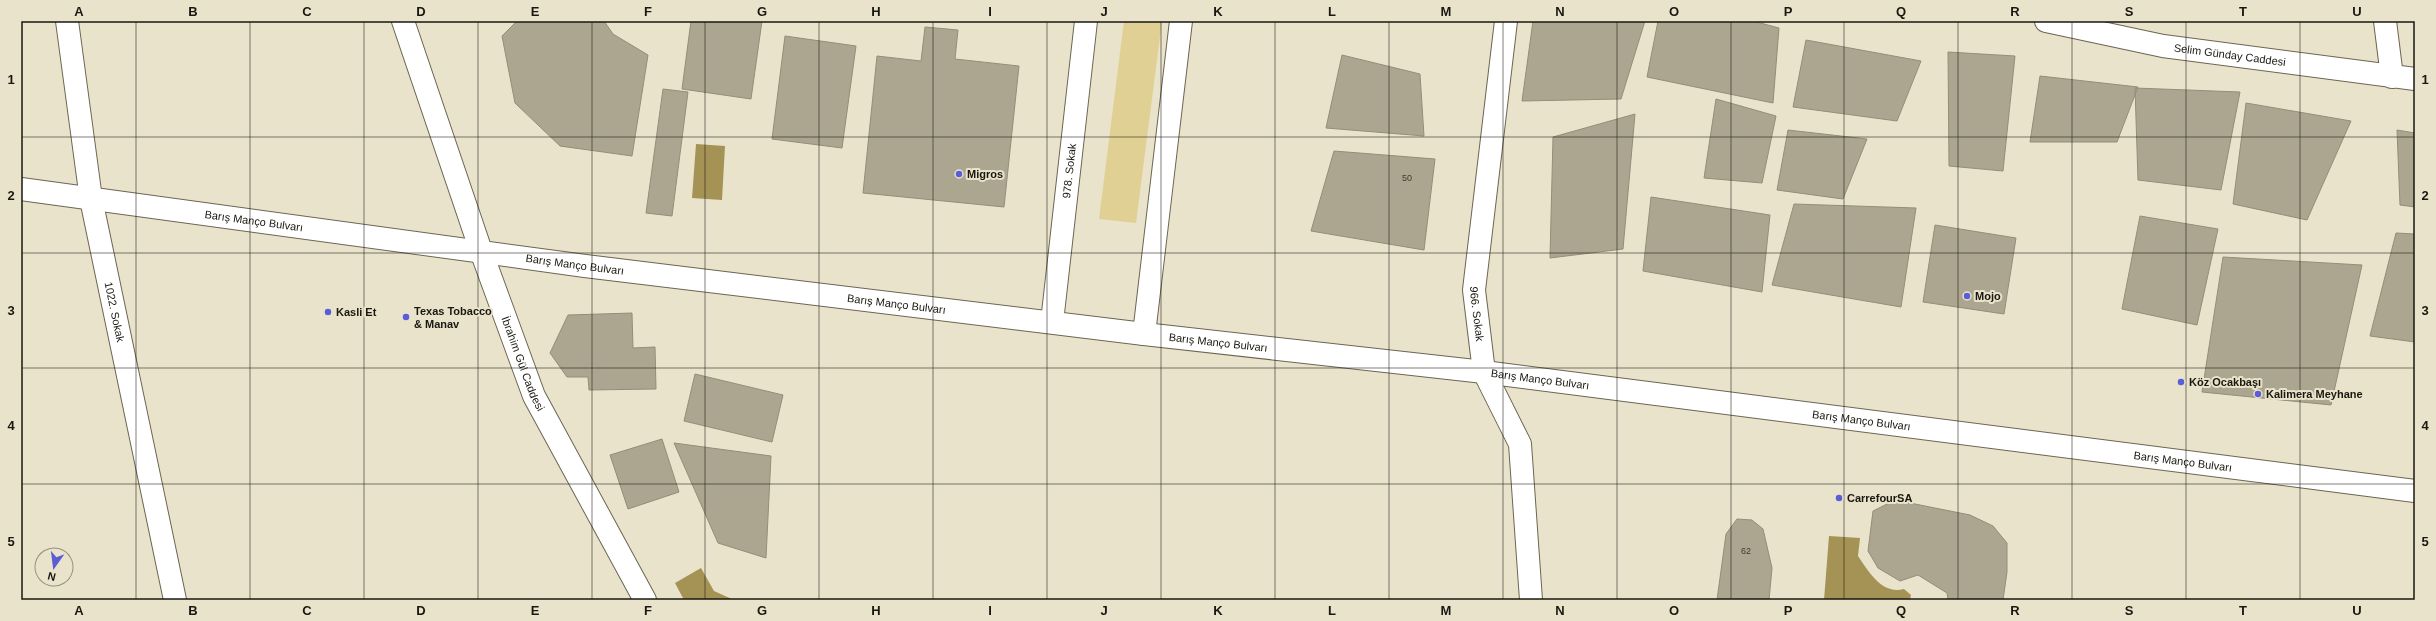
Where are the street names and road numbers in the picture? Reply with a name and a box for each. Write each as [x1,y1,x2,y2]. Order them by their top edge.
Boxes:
street label: Selim Günday Caddesi [2173,41,2286,68]
street label: 978. Sokak [1060,142,1078,199]
street label: Barış Manço Bulvarı [204,208,304,233]
street label: Barış Manço Bulvarı [525,252,625,277]
street label: 1022. Sokak [103,281,127,344]
street label: 966. Sokak [1468,286,1486,342]
street label: Barış Manço Bulvarı [847,292,946,316]
street label: İbrahim Gül Caddesi [499,315,547,413]
street label: Barış Manço Bulvarı [1168,331,1268,354]
street label: Barış Manço Bulvarı [1490,367,1590,391]
street label: Barış Manço Bulvarı [1812,408,1911,432]
street label: Barış Manço Bulvarı [2133,449,2233,474]

